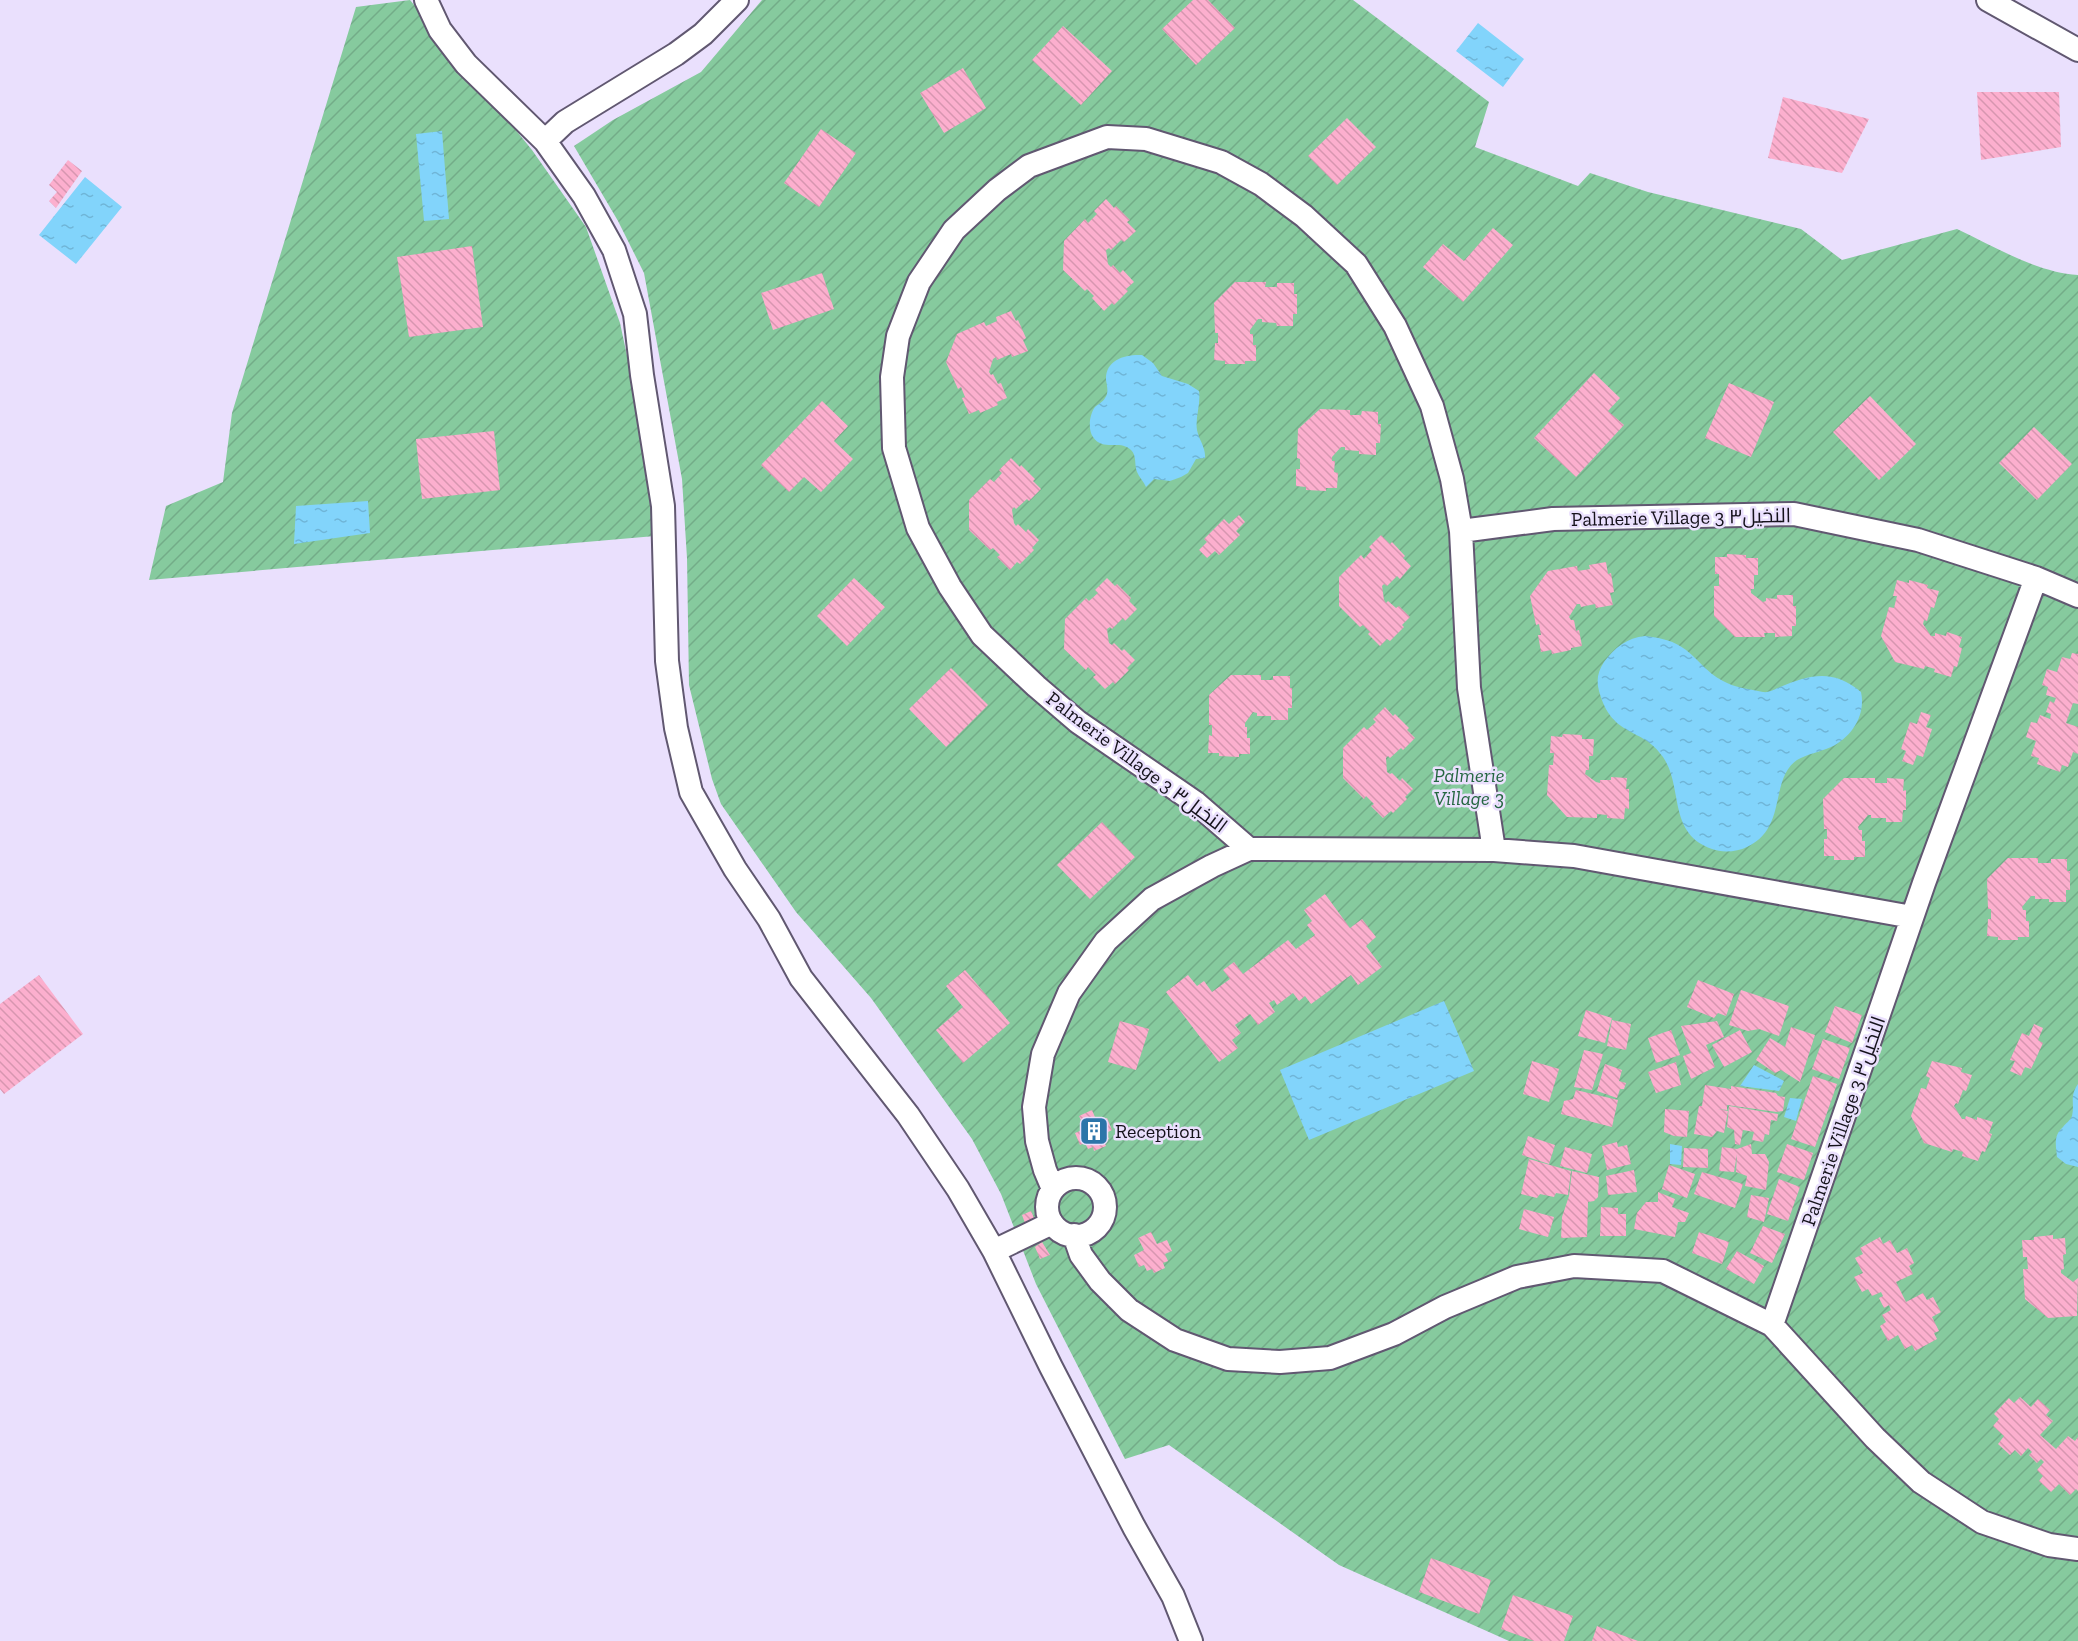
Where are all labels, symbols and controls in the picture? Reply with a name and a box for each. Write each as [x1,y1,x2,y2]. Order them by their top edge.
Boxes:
street label: Palmerie Village 3 النخيل٣ [1571,503,1791,532]
street label: Palmerie Village 3 النخيل٣ [1041,686,1232,839]
park label: Palmerie Village 3 [1434,763,1504,810]
street label: Palmerie Village 3 النخيل٣ [1796,1013,1891,1229]
building icon: Reception [1078,1115,1110,1147]
place label: Reception [1115,1119,1201,1143]

